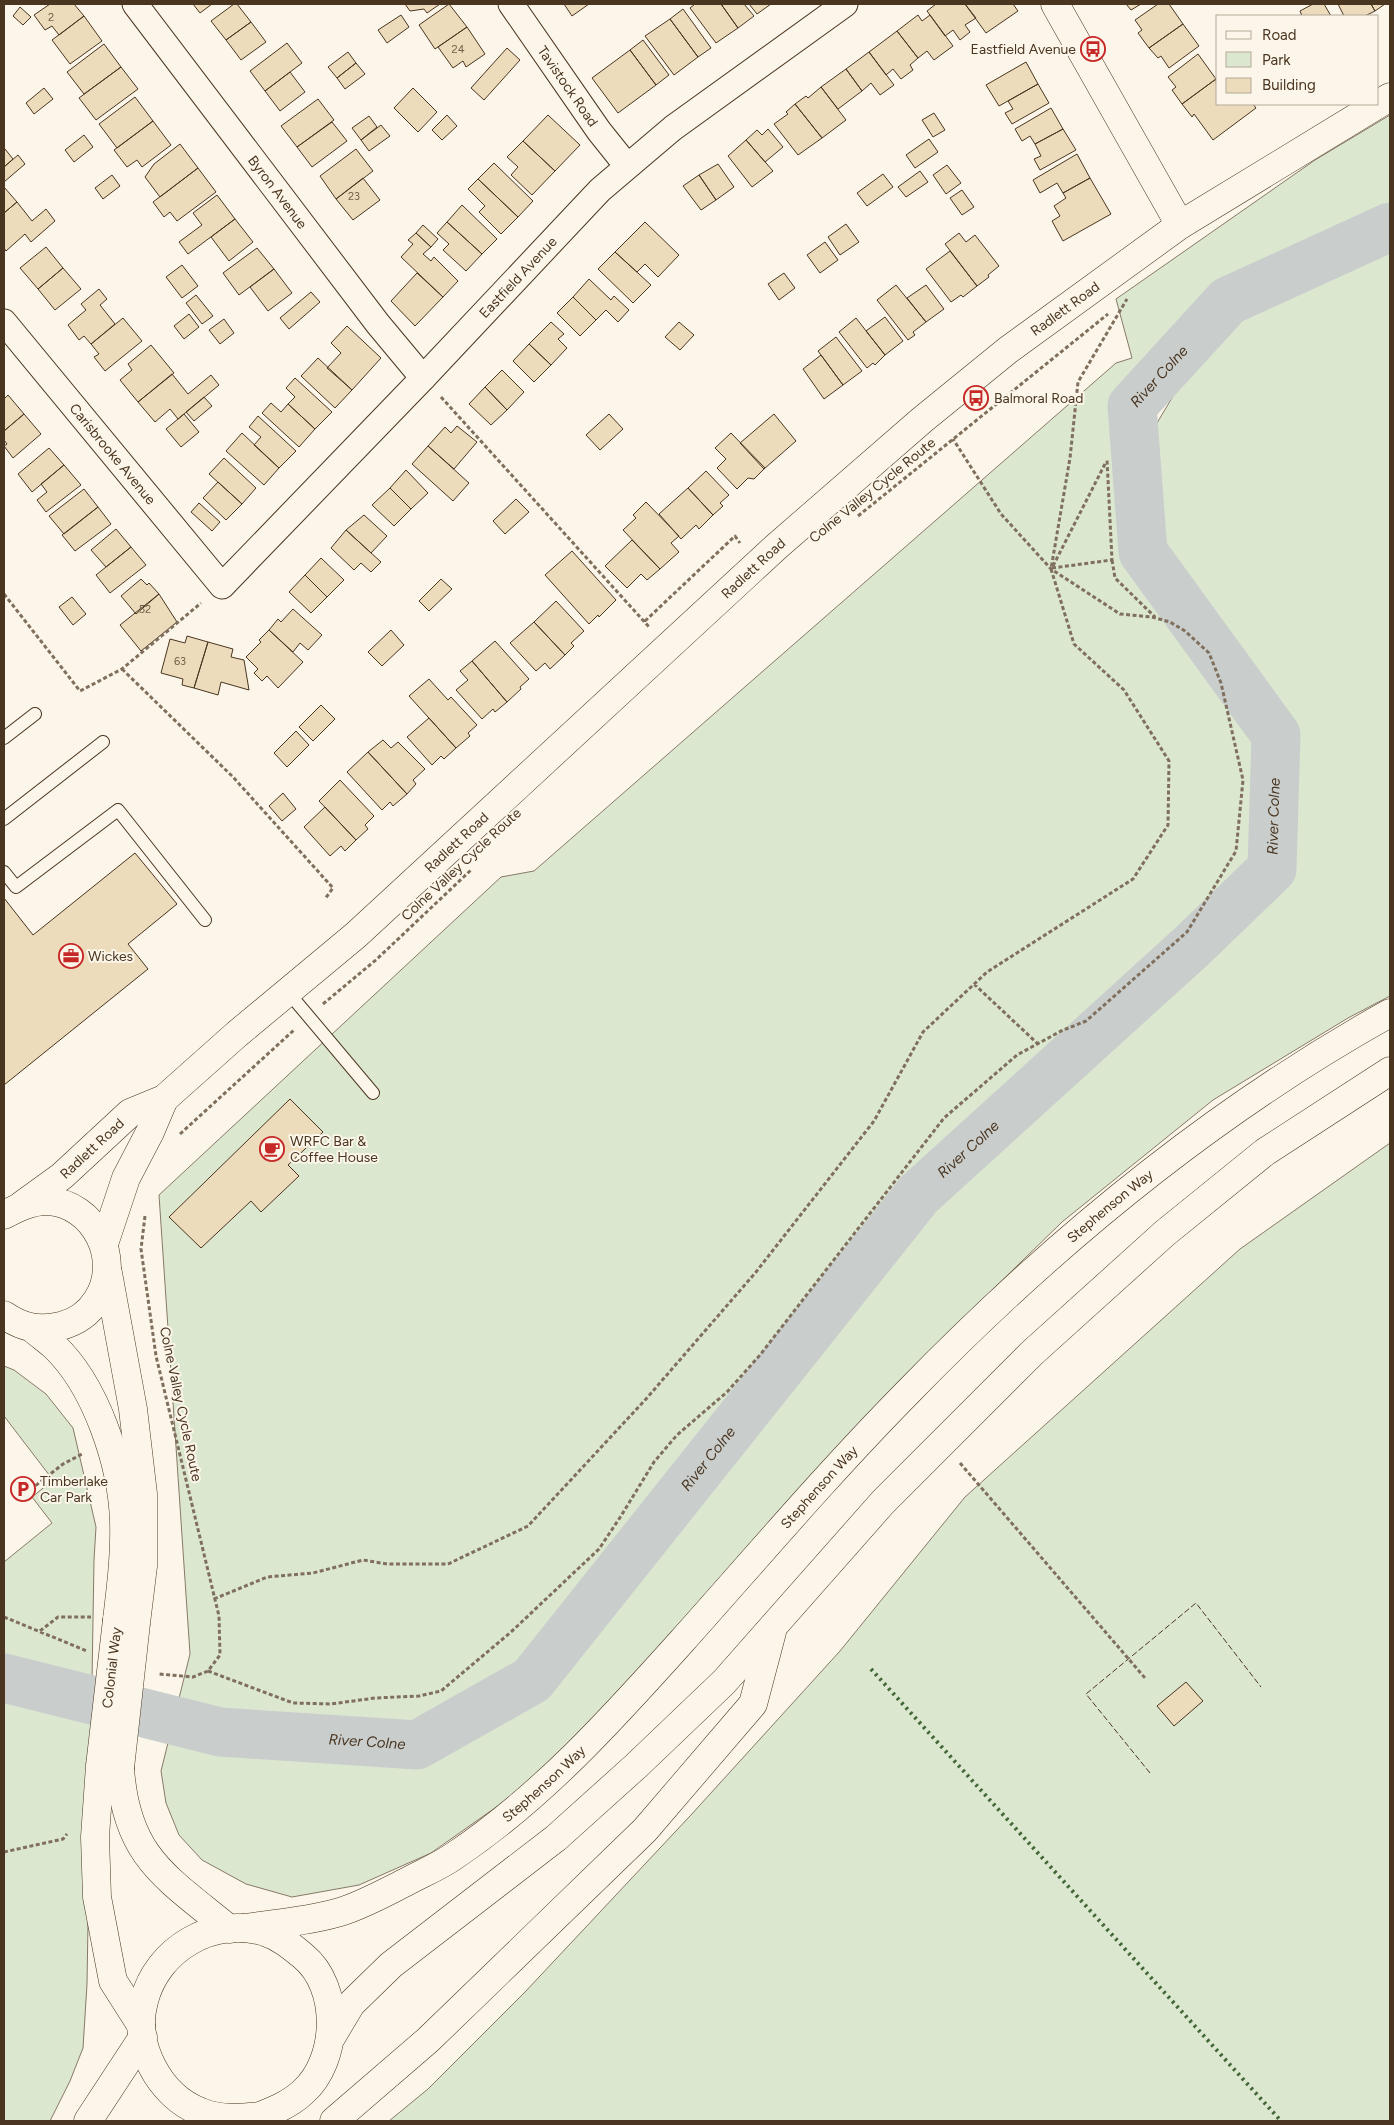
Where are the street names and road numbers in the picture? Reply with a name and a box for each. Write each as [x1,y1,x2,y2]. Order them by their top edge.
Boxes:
street label: Tavistock Road [534,43,601,130]
street label: Byron Avenue [244,152,311,232]
street label: Eastfield Avenue [476,233,561,322]
street label: Radlett Road [1027,278,1103,340]
street label: Carisbrooke Avenue [66,400,159,508]
street label: Colne Valley Cycle Route [806,434,939,547]
street label: Radlett Road [718,535,789,602]
street label: Colne Valley Cycle Route [398,804,525,924]
street label: Radlett Road [421,809,492,876]
street label: Radlett Road [57,1115,128,1183]
street label: Stephenson Way [1064,1165,1157,1247]
street label: Colne Valley Cycle Route [156,1325,205,1483]
street label: Stephenson Way [777,1442,862,1532]
street label: Colonial Way [99,1626,125,1709]
street label: Stephenson Way [499,1742,590,1826]

